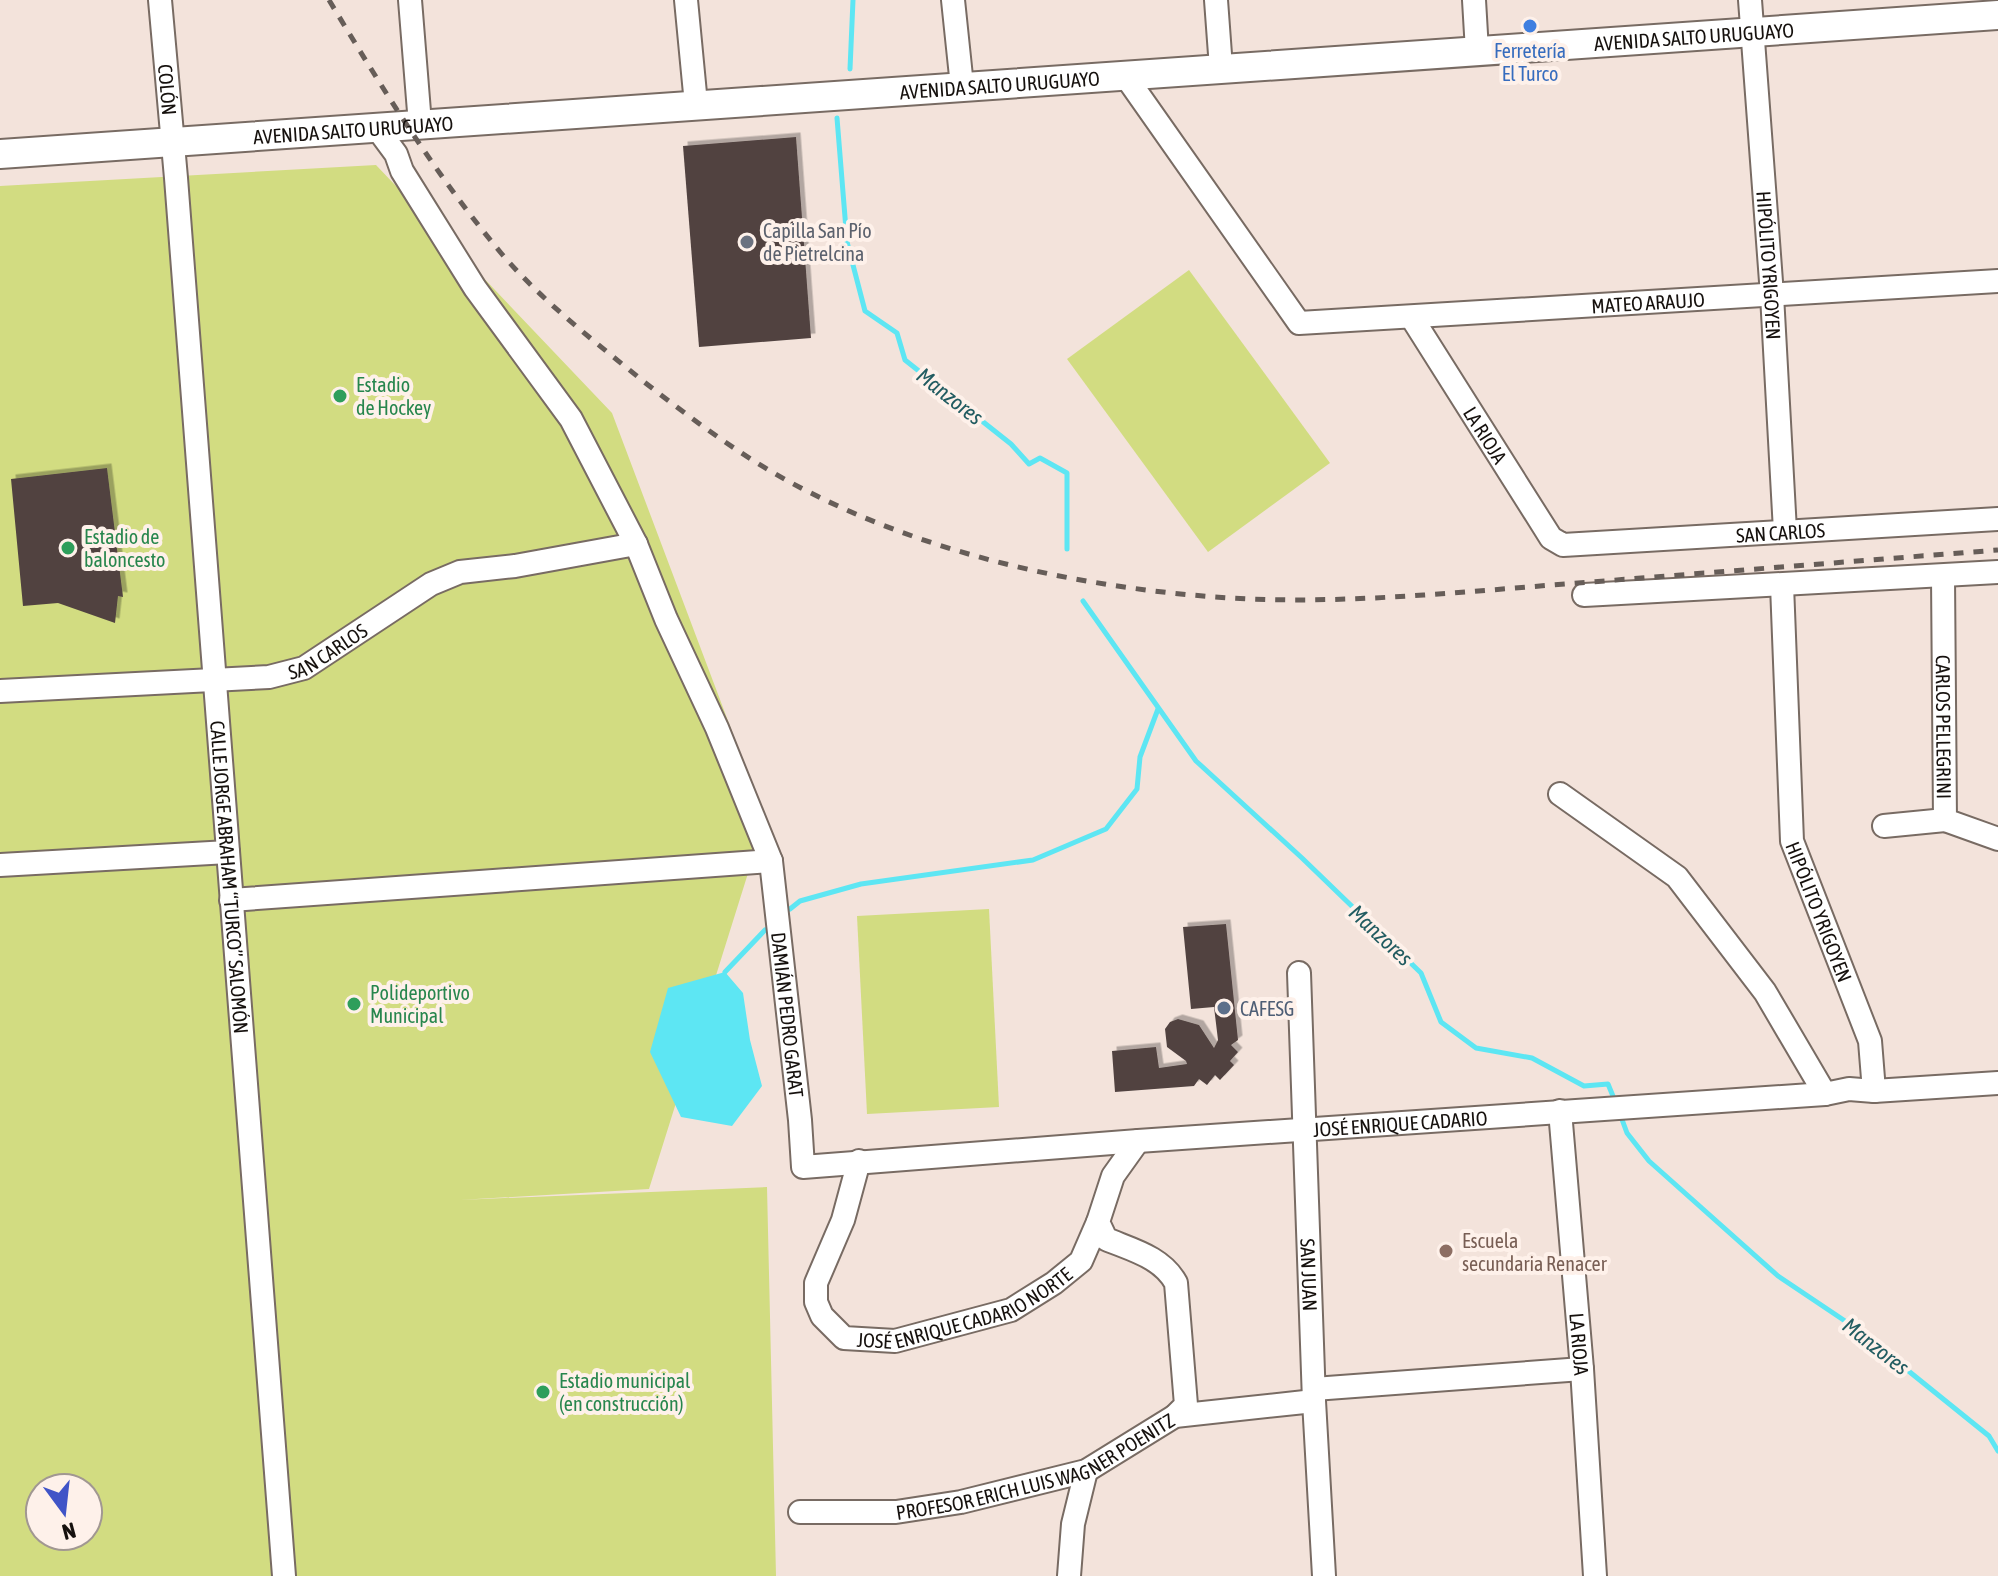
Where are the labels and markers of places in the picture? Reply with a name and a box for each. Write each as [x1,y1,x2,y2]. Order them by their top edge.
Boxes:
marker: Ferretería El Turco [1521,17,1539,35]
place label: Ferretería El Turco [1494,39,1566,85]
place label: Capilla San Pío de Pietrelcina [763,219,872,265]
marker: Capilla San Pío de Pietrelcina [738,233,756,251]
place label: Estadio de Hockey [356,373,431,419]
marker: Estadio de Hockey [331,387,349,405]
place label: Estadio de baloncesto [84,525,165,571]
marker: Estadio de baloncesto [59,539,77,557]
place label: Polideportivo Municipal [370,981,470,1027]
marker: Polideportivo Municipal [345,995,363,1013]
place label: CAFESG [1240,997,1294,1020]
marker: CAFESG [1215,999,1233,1017]
place label: Escuela secundaria Renacer [1462,1229,1608,1275]
marker: Escuela secundaria Renacer [1437,1242,1455,1260]
place label: Estadio municipal (en construcción) [559,1369,691,1415]
marker: Estadio municipal (en construcción) [534,1383,552,1401]

